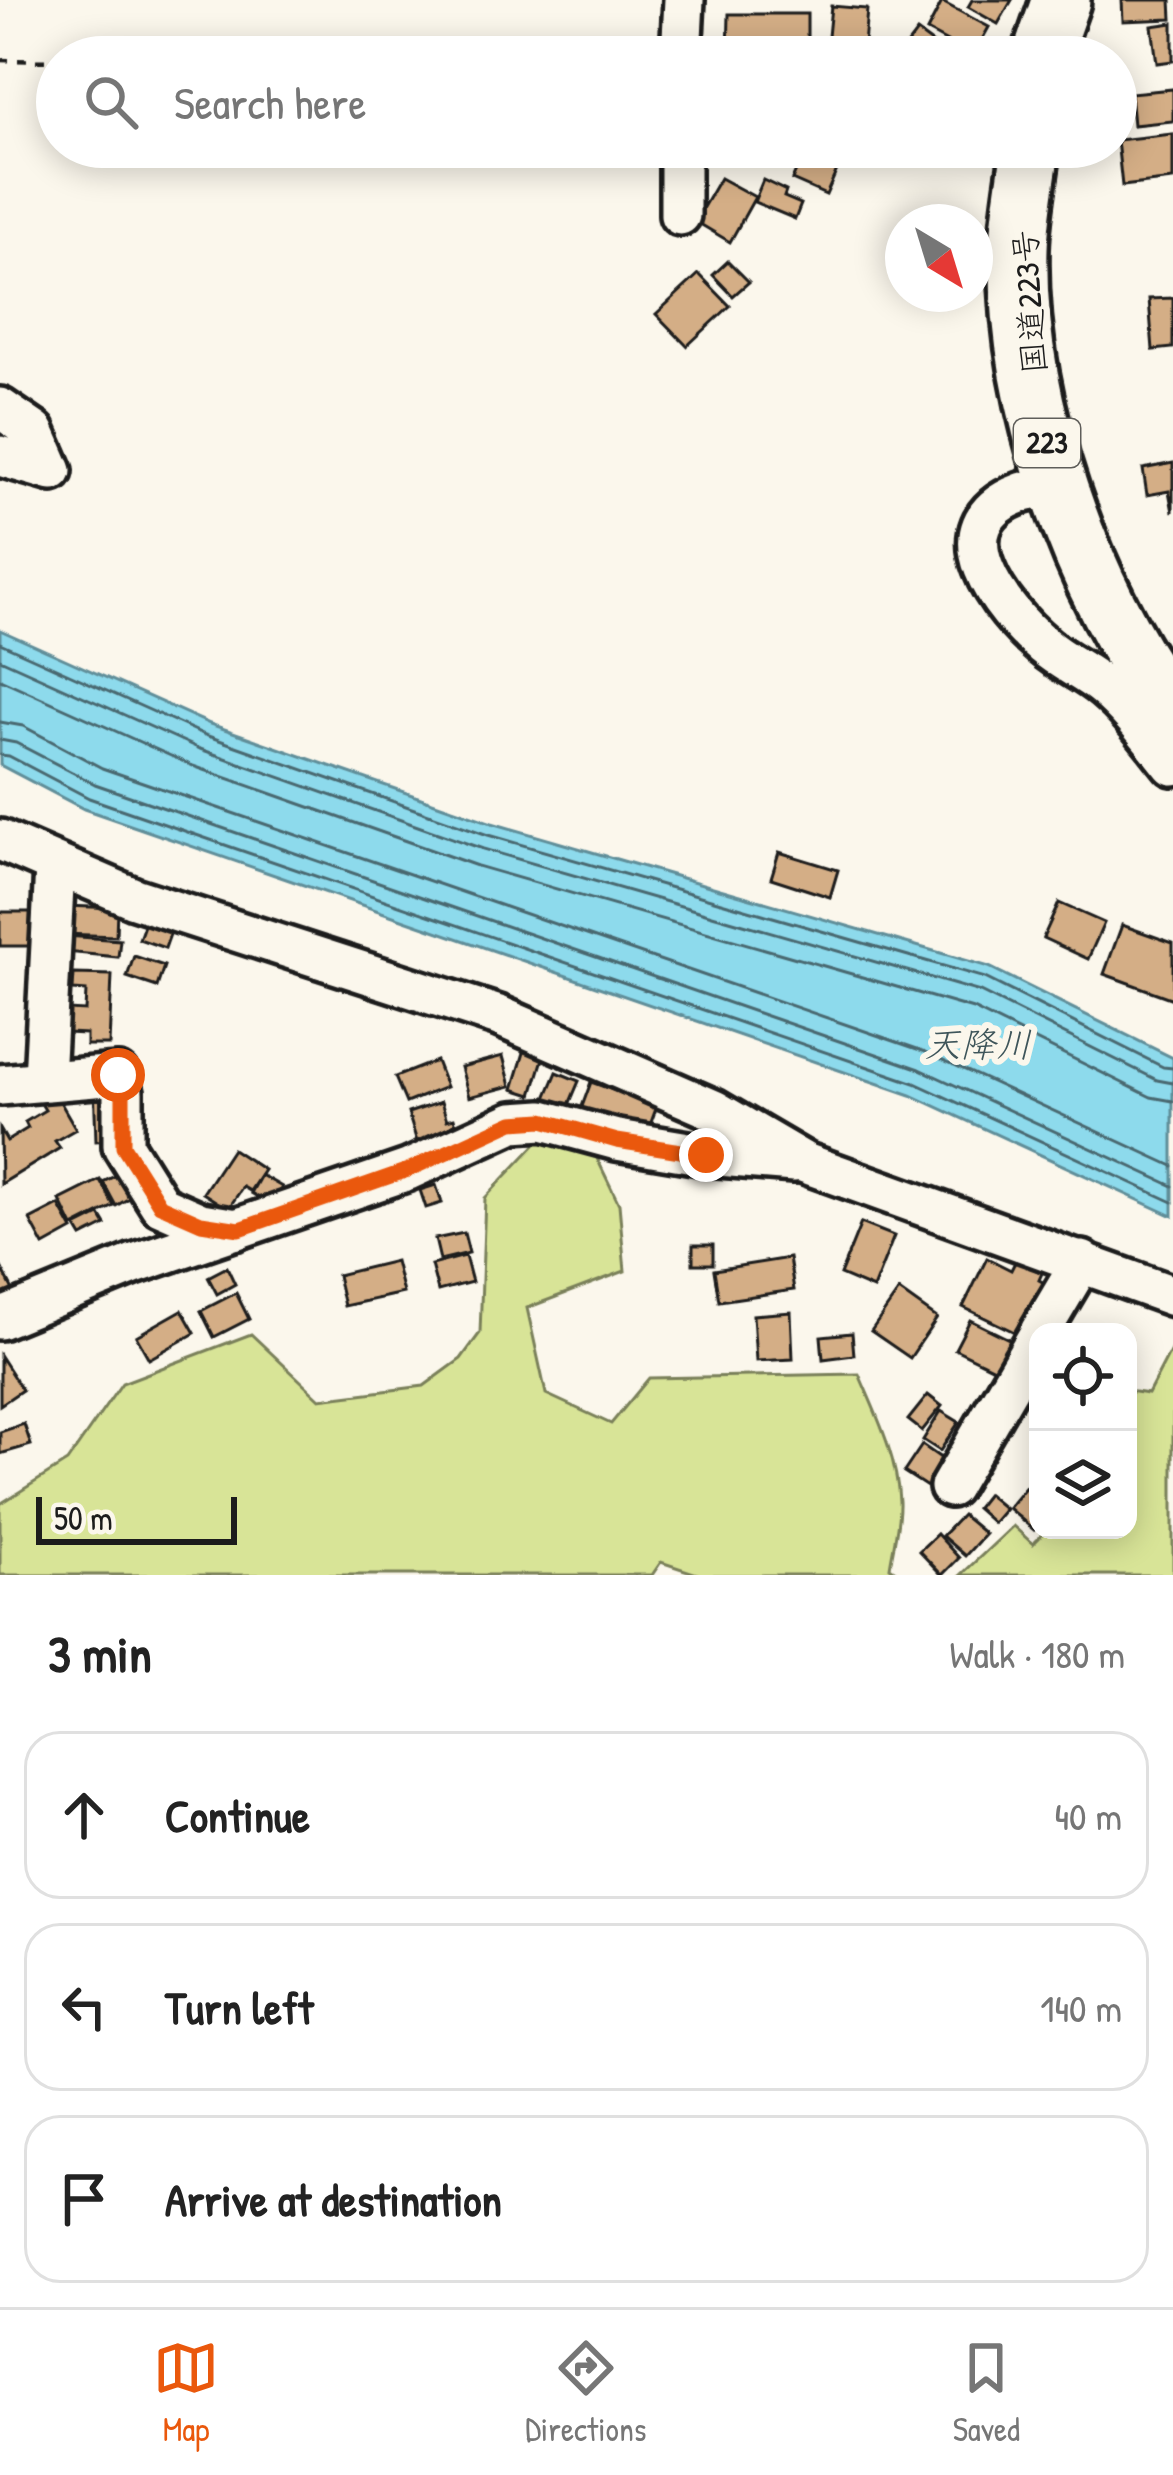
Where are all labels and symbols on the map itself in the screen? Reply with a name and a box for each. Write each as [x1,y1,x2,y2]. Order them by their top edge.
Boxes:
north arrow [885,204,993,312]
street label: 国道223号 [1002,228,1056,376]
road number: 223 [1014,419,1080,467]
water label: 天降川 [924,1019,1032,1068]
route start [91,1048,145,1102]
route end [679,1128,733,1182]
scale bar [36,1491,237,1544]

